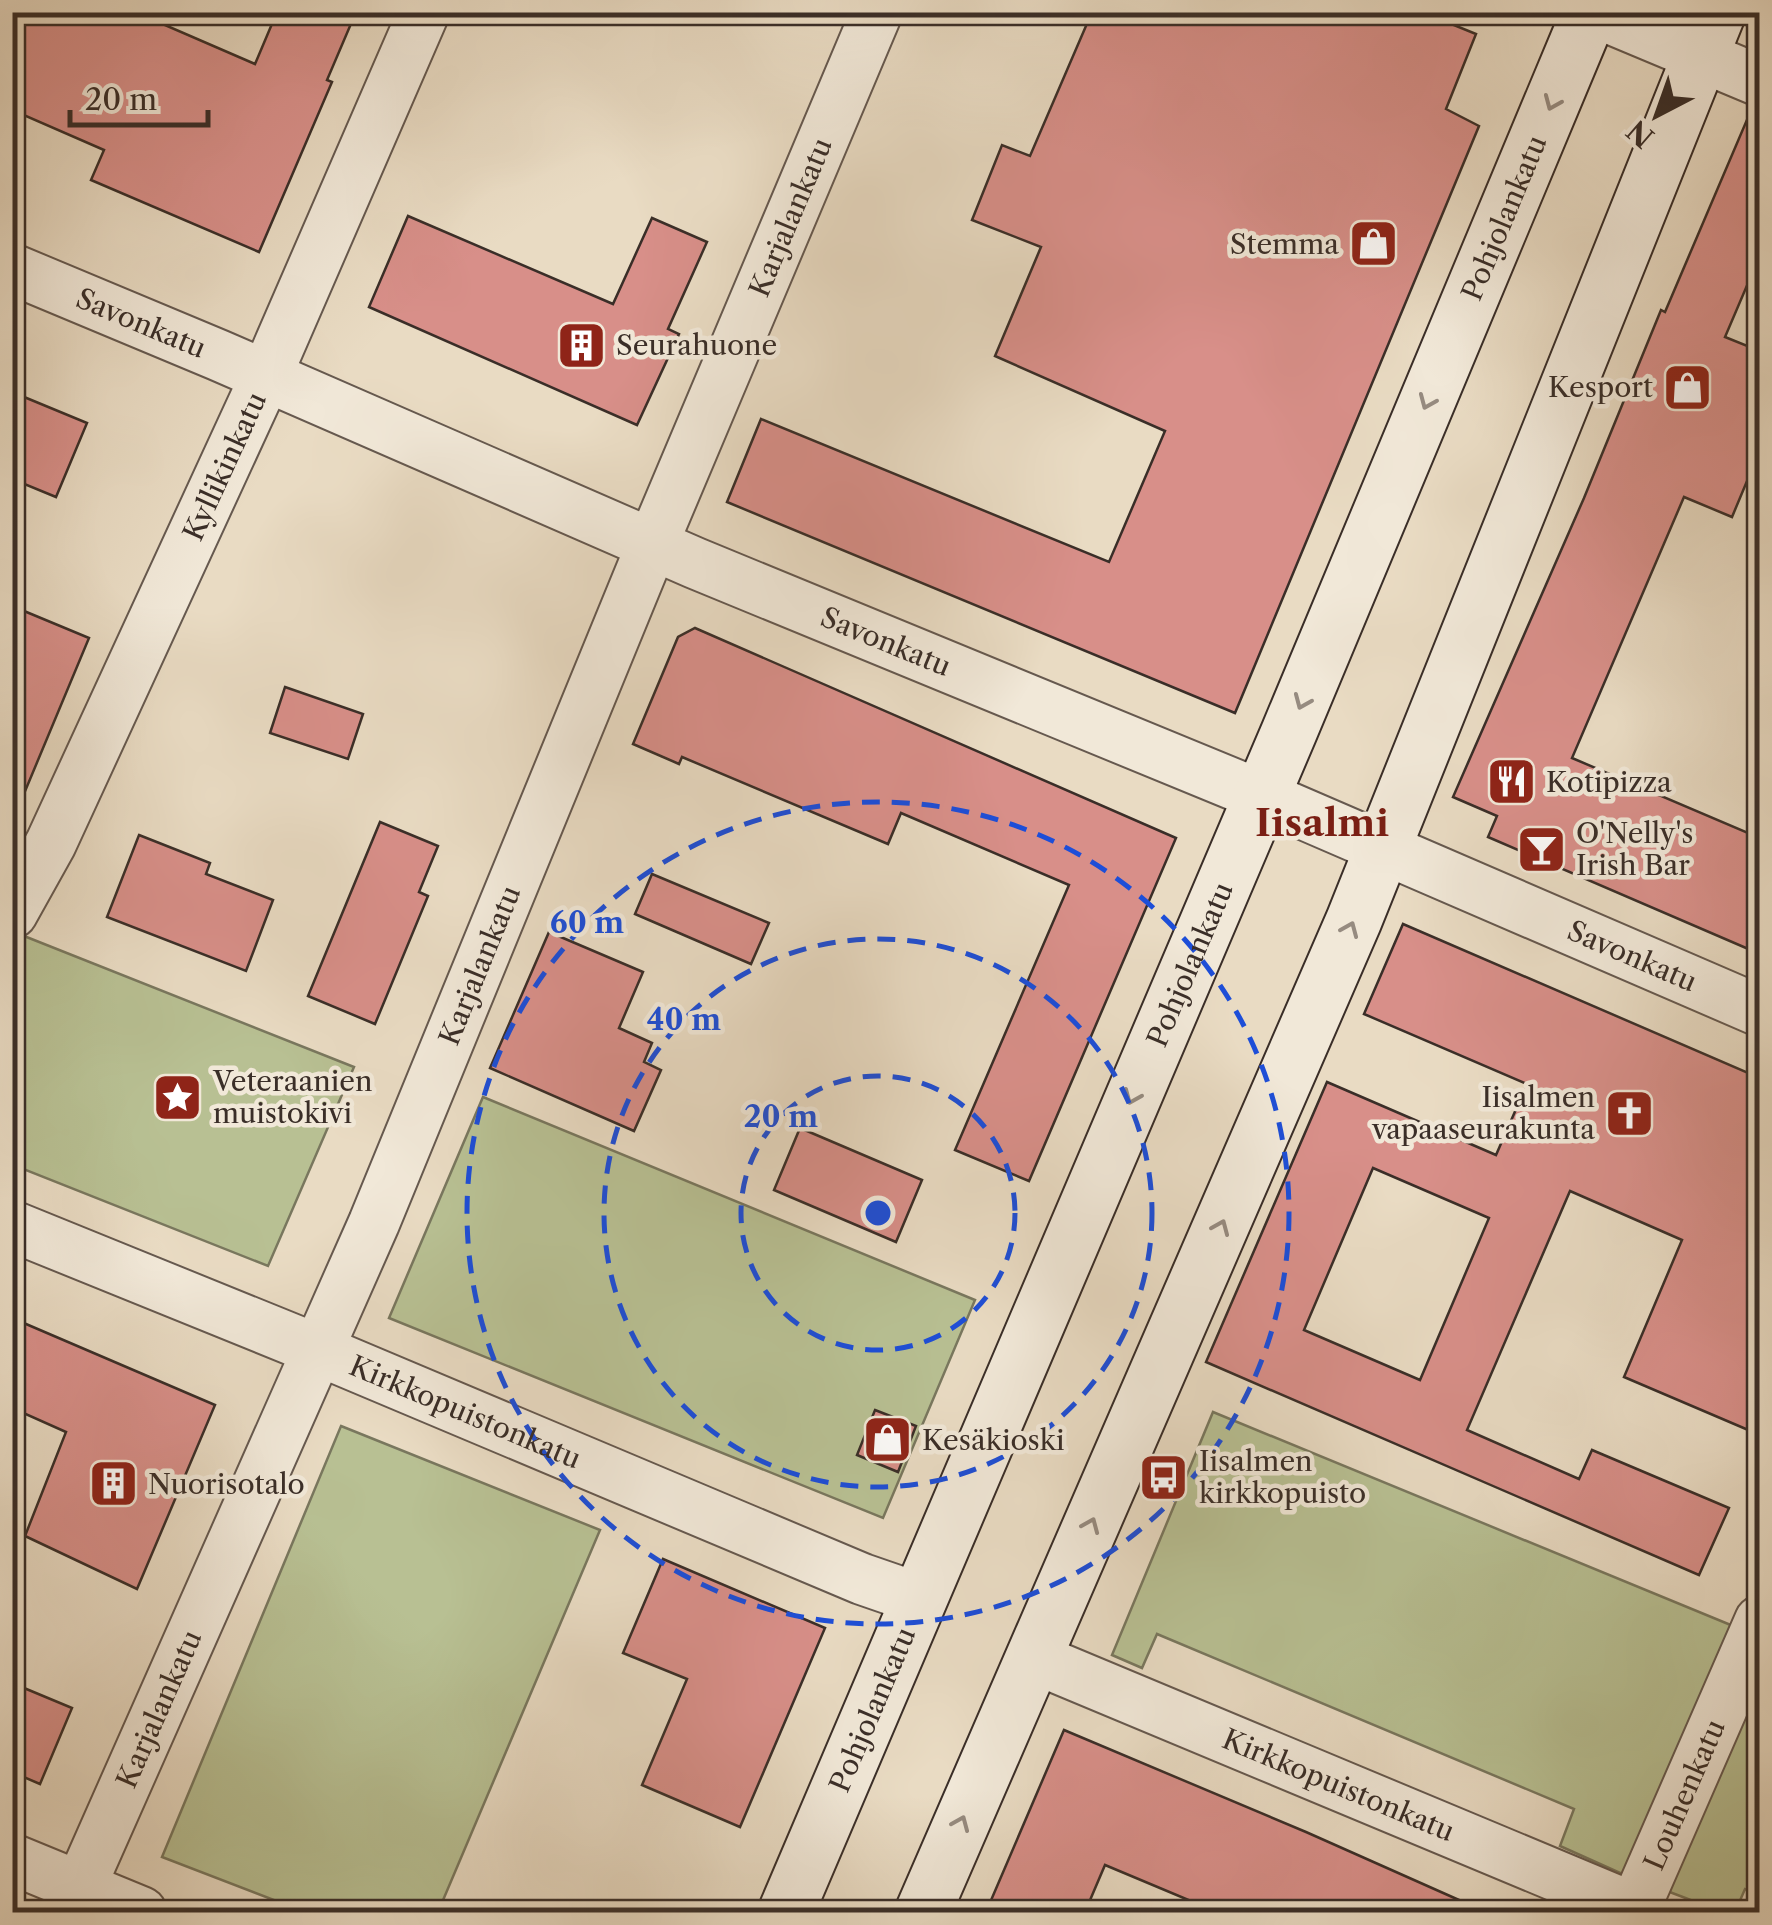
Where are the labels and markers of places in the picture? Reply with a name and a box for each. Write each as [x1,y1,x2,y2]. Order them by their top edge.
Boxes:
shop icon: Stemma [1348,218,1400,270]
place label: Stemma [1230,227,1339,261]
building icon: Seurahuone [555,319,607,371]
place label: Seurahuone [616,328,777,362]
shop icon: Kesport [1662,361,1714,413]
place label: Kesport [1548,370,1653,404]
restaurant icon: Kotipizza [1485,756,1537,808]
place label: Kotipizza [1546,765,1672,799]
place label: O'Nelly's Irish Bar [1576,816,1693,882]
bar icon: O'Nelly's Irish Bar [1515,823,1567,875]
place label: Veteraanien muistokivi [212,1064,372,1130]
place icon: Veteraanien muistokivi [152,1071,204,1123]
place label: Iisalmen vapaaseurakunta [1371,1080,1595,1146]
church icon: Iisalmen vapaaseurakunta [1604,1087,1656,1139]
centre of rings [860,1195,896,1231]
shop icon: Kesäkioski [861,1414,913,1466]
place label: Kesäkioski [922,1423,1064,1457]
place label: Iisalmen kirkkopuisto [1199,1444,1366,1510]
bus stop icon: Iisalmen kirkkopuisto [1138,1451,1190,1503]
building icon: Nuorisotalo [87,1458,139,1510]
place label: Nuorisotalo [148,1467,305,1501]

